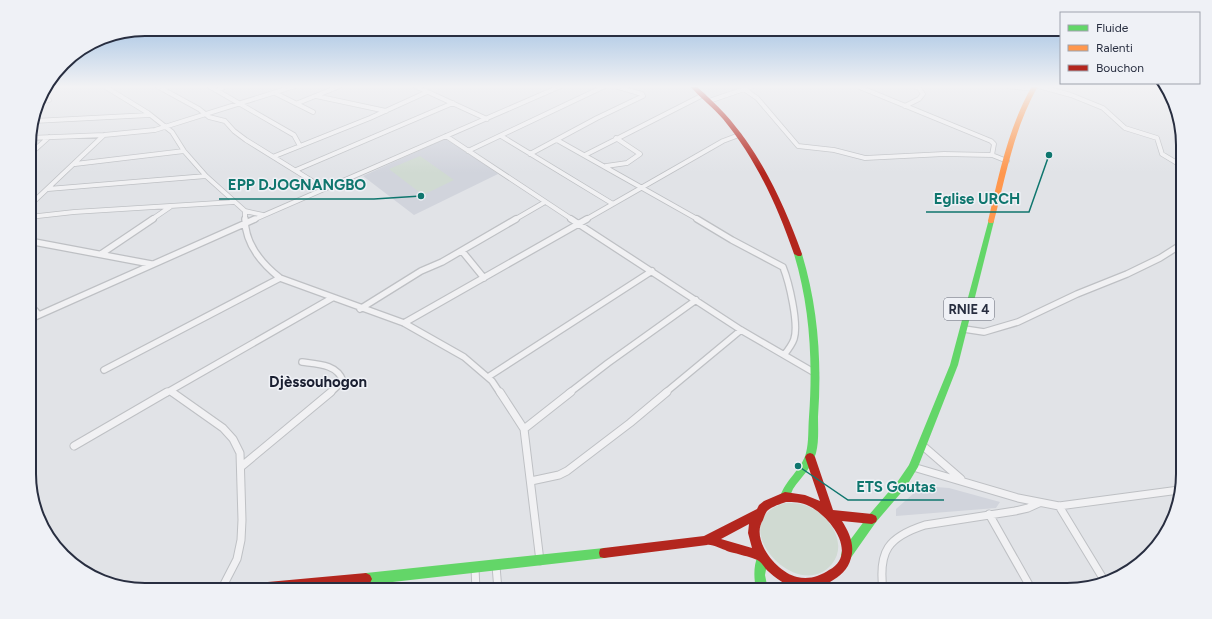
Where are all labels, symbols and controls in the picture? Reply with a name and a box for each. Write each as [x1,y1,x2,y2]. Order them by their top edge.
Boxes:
legend [1060,12,1200,84]
text: Fluide [1096,21,1129,35]
text: Ralenti [1096,41,1133,55]
text: Bouchon [1096,61,1144,75]
callout: EPP DJOGNANGBO [219,172,374,199]
text: EPP DJOGNANGBO [228,176,366,194]
callout: Eglise URCH [926,185,1029,212]
text: Eglise URCH [934,190,1020,208]
road number: RNIE 4 [944,298,994,320]
district label: Djèssouhogon [269,373,367,391]
callout: ETS Goutas [848,473,944,500]
text: ETS Goutas [856,478,936,496]

